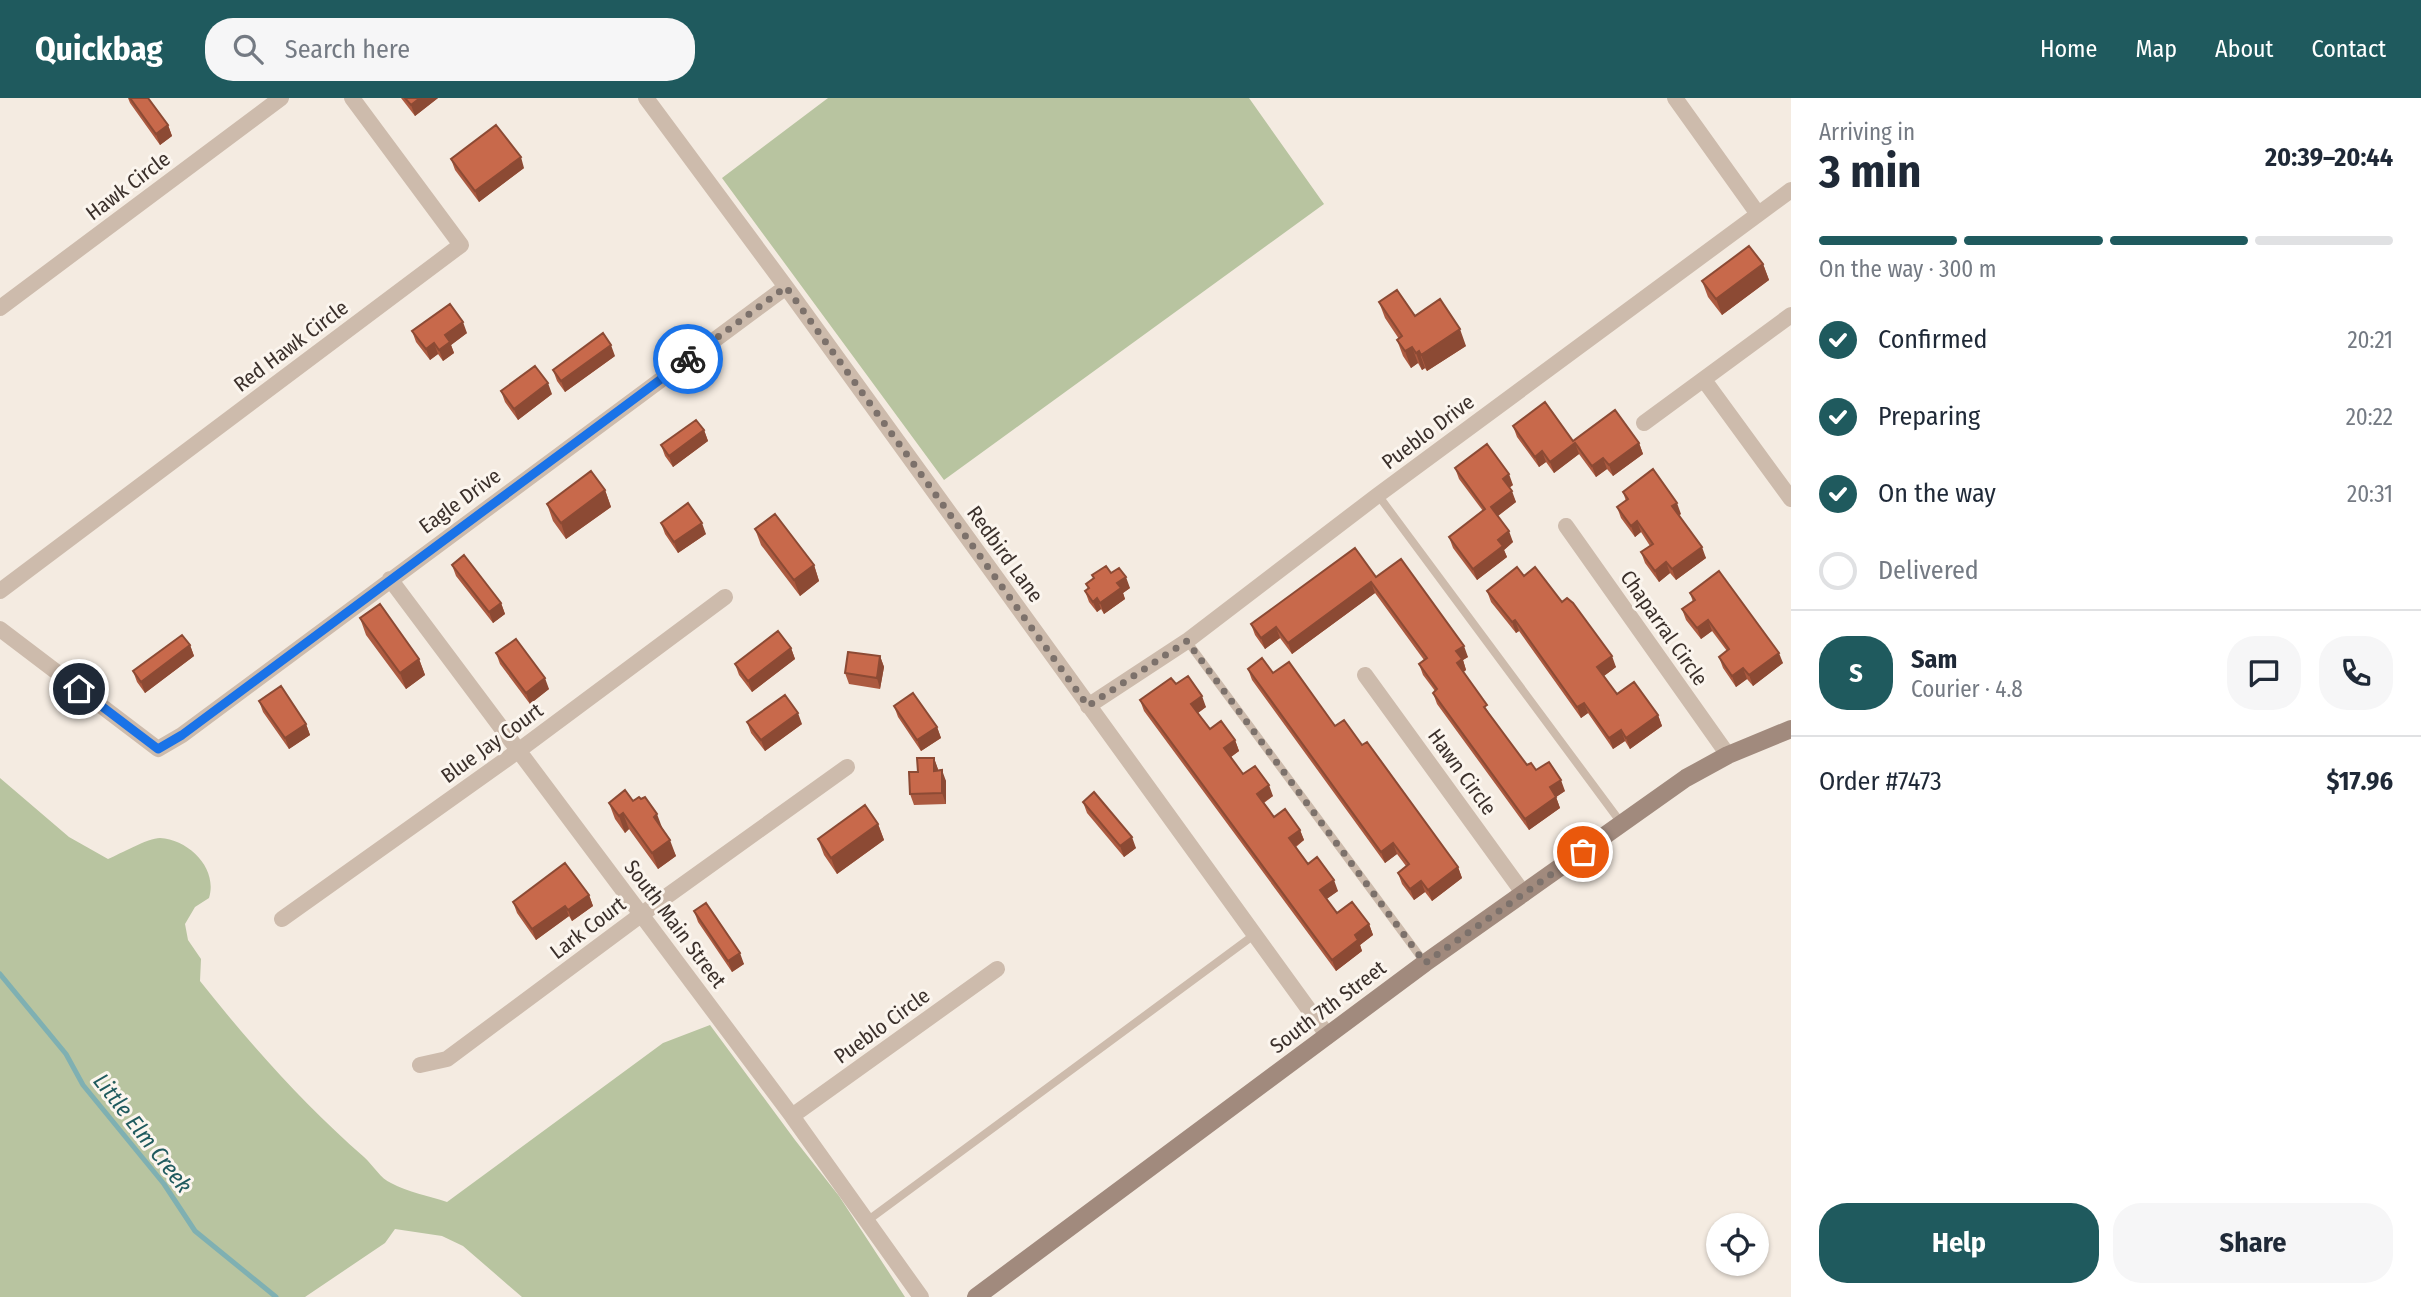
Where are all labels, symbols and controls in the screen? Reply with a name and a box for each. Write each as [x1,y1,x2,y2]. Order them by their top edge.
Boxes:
search box [205,18,695,81]
text: Quickbag [35,29,163,69]
icon: search [229,30,267,68]
text: Search here [285,34,410,65]
text: Home [2040,35,2097,63]
text: Map [2135,35,2177,63]
text: About [2215,35,2273,63]
text: Contact [2311,35,2386,63]
text: Arriving in [1819,118,1915,146]
text: 20:39–20:44 [2265,142,2393,173]
text: 3 min [1819,144,1921,199]
street label: Hawk Circle [81,146,175,226]
text: On the way · 300 m [1819,255,1996,283]
street label: Red Hawk Circle [229,295,353,397]
icon: check [1819,321,1857,359]
courier [653,324,723,394]
text: Confirmed [1878,324,1988,355]
text: 20:21 [2347,326,2393,354]
icon: bike [669,340,707,378]
street label: Pueblo Drive [1377,389,1479,475]
icon: check [1819,398,1857,436]
text: Preparing [1878,401,1980,432]
text: 20:22 [2346,403,2393,431]
street label: Eagle Drive [414,463,506,539]
icon: check [1819,475,1857,513]
text: On the way [1878,478,1996,509]
text: 20:31 [2347,480,2393,508]
street label: Redbird Lane [961,501,1049,607]
text: Delivered [1878,555,1979,586]
street label: Chaparral Circle [1615,565,1713,691]
button: chat [2227,636,2301,710]
button: phone [2319,636,2393,710]
text: Sam [1911,644,1957,675]
text: S [1849,658,1863,689]
pin [49,659,109,719]
icon: home [60,670,98,708]
text: Courier · 4.8 [1911,675,2023,703]
street label: Blue Jay Court [436,697,548,789]
street label: Hawn Circle [1422,724,1502,820]
text: Order #7473 [1819,766,1942,797]
text: $17.96 [2326,766,2393,797]
pin [1553,822,1613,882]
icon: bag [1564,833,1602,871]
street label: South Main Street [618,855,732,993]
street label: Lark Court [545,891,631,965]
street label: South 7th Street [1265,955,1391,1059]
street label: Pueblo Circle [829,983,935,1069]
water label: Little Elm Creek [88,1068,198,1198]
button: Help [1819,1203,2099,1283]
button: Share [2113,1203,2393,1283]
map controls [1706,1213,1769,1276]
button: locate [1706,1213,1769,1276]

